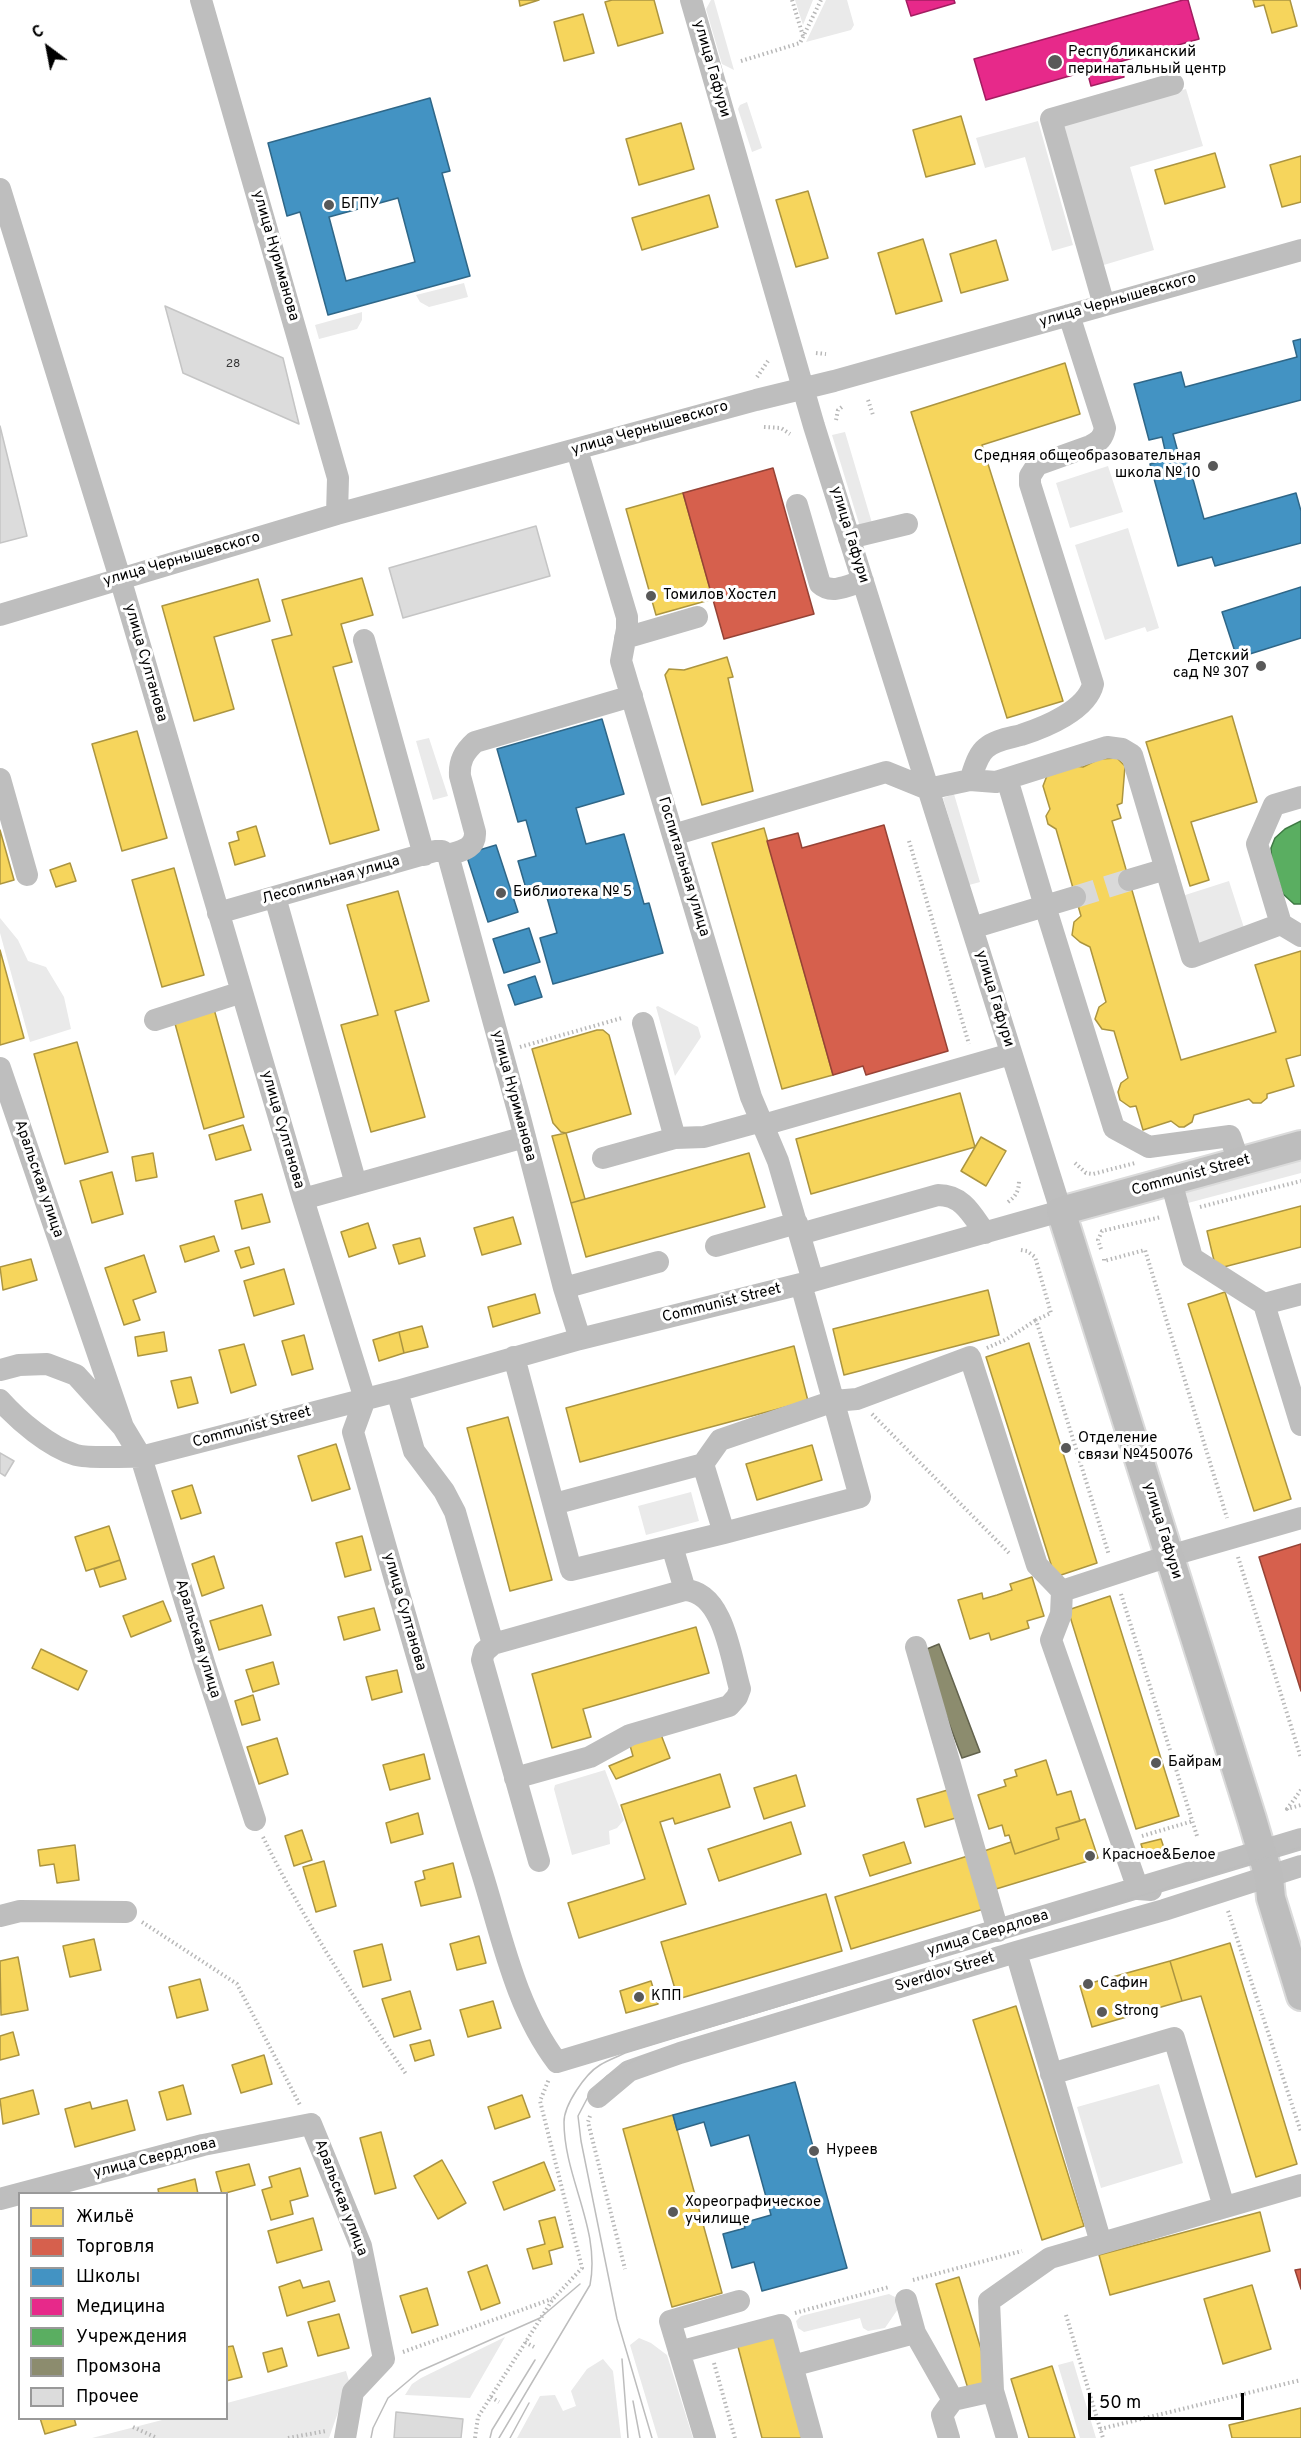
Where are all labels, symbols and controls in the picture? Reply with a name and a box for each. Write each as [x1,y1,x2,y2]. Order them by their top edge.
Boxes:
north arrow [18,18,78,78]
street label: улица Гафури [689,18,733,120]
text: С [29,22,48,44]
place label: Республиканский перинатальный центр [1068,44,1226,79]
marker: Республиканский перинатальный центр [1046,53,1064,71]
street label: улица Нуриманова [248,189,302,323]
place label: БГПУ [341,196,379,214]
marker: БГПУ [322,198,336,212]
street label: улица Чернышевского [1037,270,1199,332]
house number: 28 [226,358,240,372]
street label: улица Чернышевского [569,398,731,460]
place label: Средняя общеобразовательная школа № 10 [974,448,1201,483]
marker: Средняя общеобразовательная школа № 10 [1206,459,1220,473]
street label: улица Гафури [826,485,872,585]
street label: улица Чернышевского [101,529,263,591]
place label: Томилов Хостел [663,587,777,605]
marker: Томилов Хостел [644,589,658,603]
street label: улица Султанова [120,602,170,724]
place label: Детский сад № 307 [1173,648,1249,683]
marker: Детский сад № 307 [1254,659,1268,673]
street label: Госпитальная улица [653,795,713,939]
street label: Лесопильная улица [260,853,402,909]
place label: Библиотека № 5 [513,884,632,902]
marker: Библиотека № 5 [494,886,508,900]
street label: улица Гафури [971,949,1017,1049]
street label: улица Нуриманова [487,1029,539,1163]
street label: улица Султанова [257,1069,307,1191]
street label: Аральская улица [9,1118,67,1240]
street label: Communist Street [1130,1152,1252,1200]
street label: Communist Street [661,1281,783,1327]
street label: Communist Street [191,1404,313,1452]
place label: Отделение связи №450076 [1078,1430,1193,1465]
marker: Отделение связи №450076 [1059,1441,1073,1455]
street label: улица Гафури [1139,1481,1185,1581]
street label: улица Султанова [379,1551,429,1673]
street label: Аральская улица [170,1577,224,1701]
place label: Байрам [1168,1754,1222,1772]
marker: Байрам [1149,1756,1163,1770]
place label: Красное&Белое [1102,1847,1216,1865]
marker: Красное&Белое [1083,1849,1097,1863]
street label: улица Свердлова [925,1907,1051,1961]
street label: Sverdlov Street [893,1949,997,1997]
place label: Сафин [1100,1975,1148,1993]
marker: Сафин [1081,1977,1095,1991]
place label: КПП [651,1988,682,2006]
marker: КПП [632,1990,646,2004]
place label: Strong [1114,2003,1159,2021]
marker: Strong [1095,2005,1109,2019]
street label: улица Свердлова [92,2135,218,2183]
street label: Аральская улица [310,2137,370,2259]
place label: Нуреев [826,2142,878,2160]
marker: Нуреев [807,2144,821,2158]
legend [18,2192,228,2420]
place label: Хореографическое училище [685,2194,821,2229]
marker: Хореографическое училище [666,2205,680,2219]
text: Жильё [76,2206,134,2229]
text: Торговля [76,2236,154,2259]
text: Школы [76,2266,140,2289]
text: Медицина [76,2296,165,2319]
text: Учреждения [76,2326,187,2349]
text: Промзона [76,2356,161,2379]
scale bar [1091,2381,1247,2419]
text: Прочее [76,2386,139,2409]
text: 50 m [1099,2392,1141,2415]

